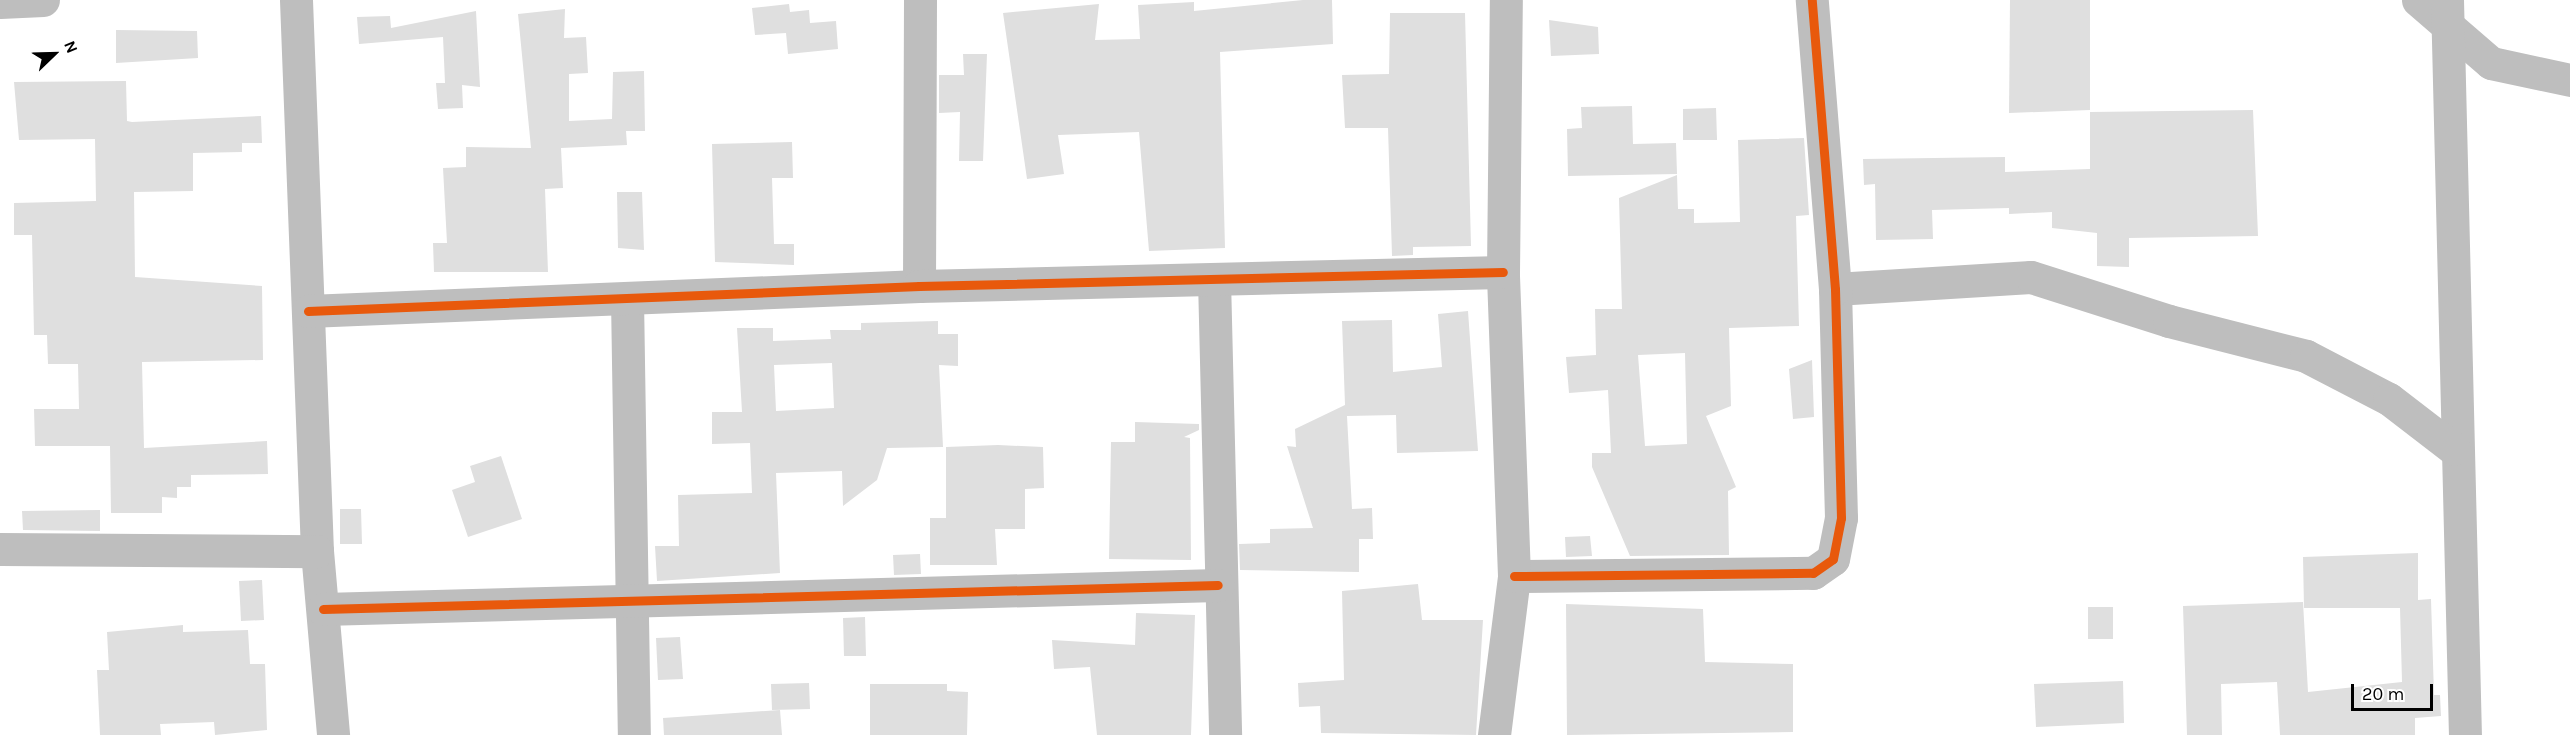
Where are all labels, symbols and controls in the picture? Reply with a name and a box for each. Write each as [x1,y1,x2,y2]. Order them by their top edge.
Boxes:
north arrow [24,24,84,84]
text: N [60,38,82,56]
scale bar [2354,672,2436,710]
text: 20 m [2362,683,2404,705]

